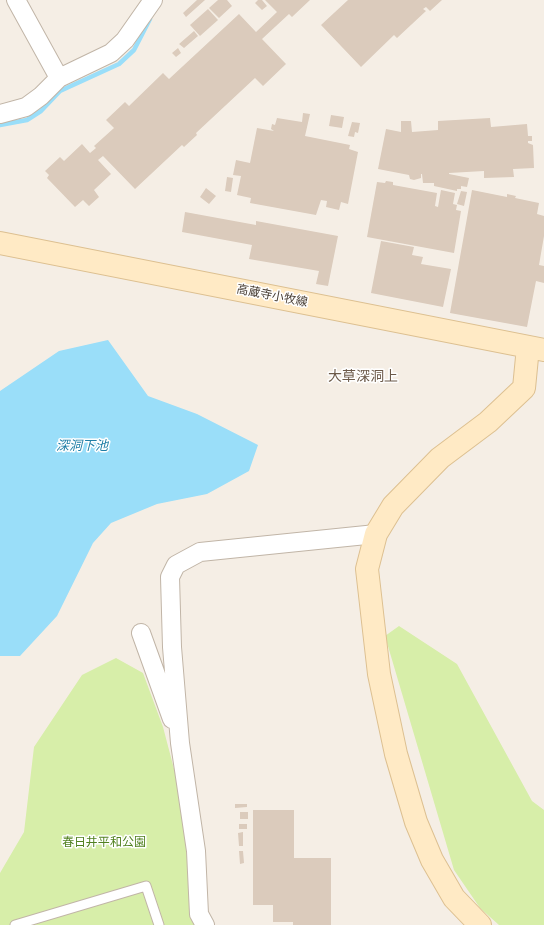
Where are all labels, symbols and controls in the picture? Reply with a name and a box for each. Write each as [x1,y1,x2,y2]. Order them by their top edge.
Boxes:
street label: 高蔵寺小牧線 [235,282,309,310]
district label: 大草深洞上 [328,369,398,385]
water label: 深洞下池 [56,438,108,454]
park label: 春日井平和公園 [62,836,146,850]

